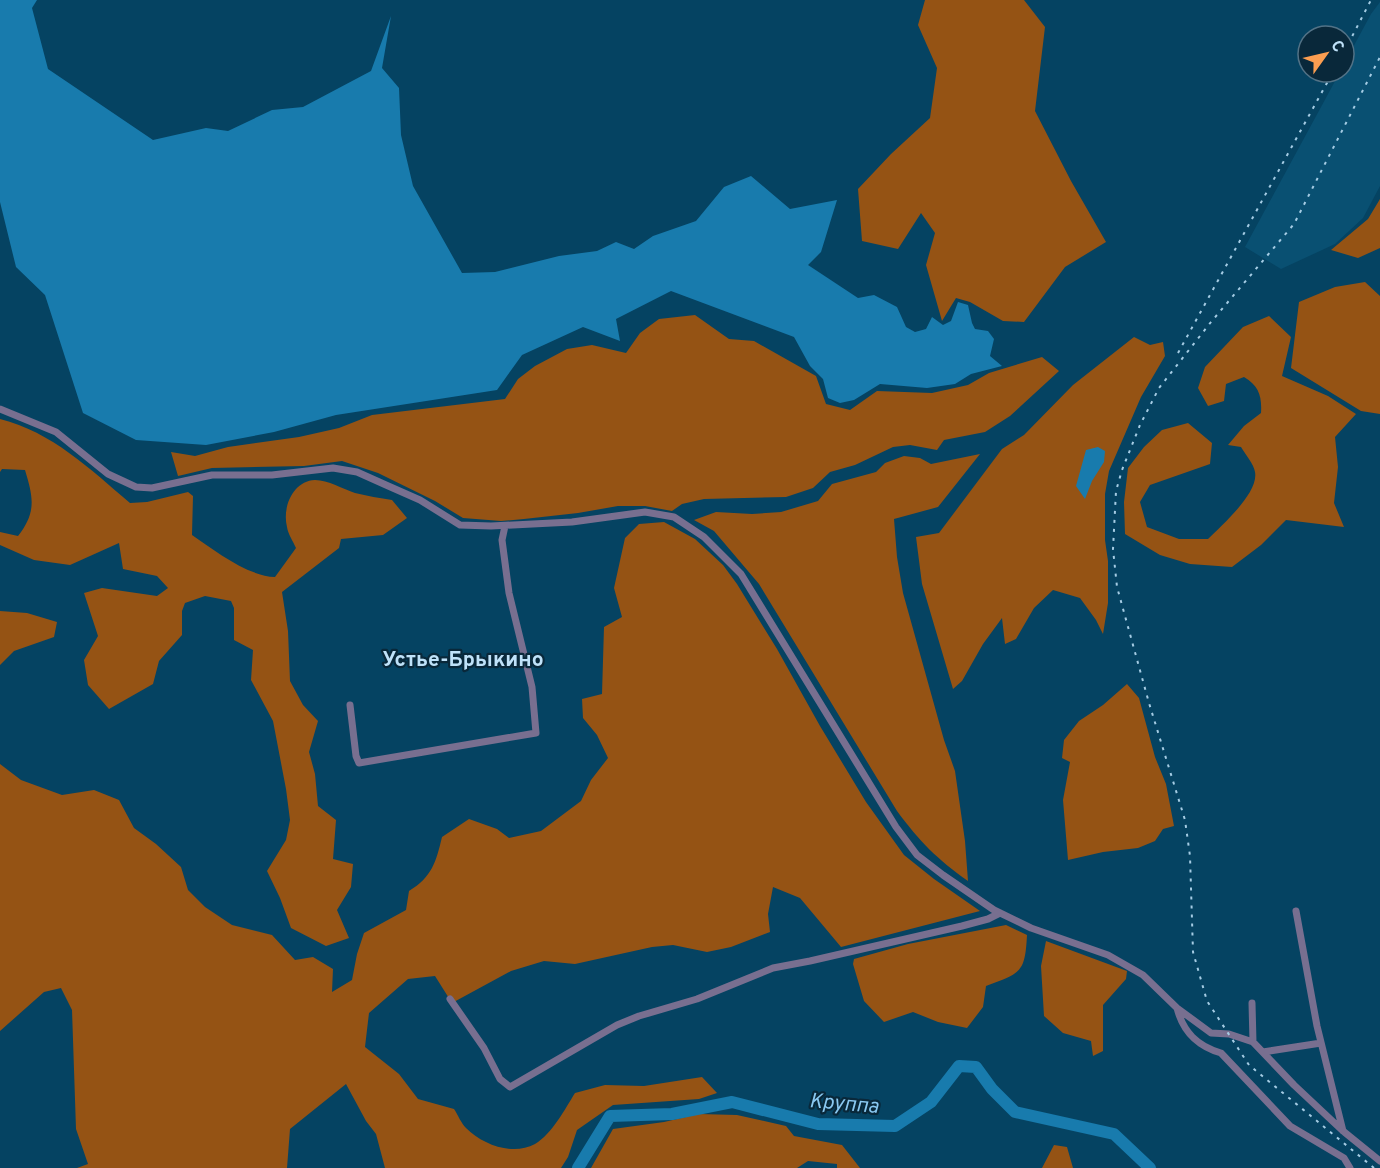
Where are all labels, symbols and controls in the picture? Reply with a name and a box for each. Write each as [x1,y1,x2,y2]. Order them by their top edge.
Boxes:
north arrow [1296,24,1356,84]
text: С [1326,37,1348,57]
district label: Устье-Брыкино [382,647,544,674]
water label: Круппа [808,1088,880,1121]

